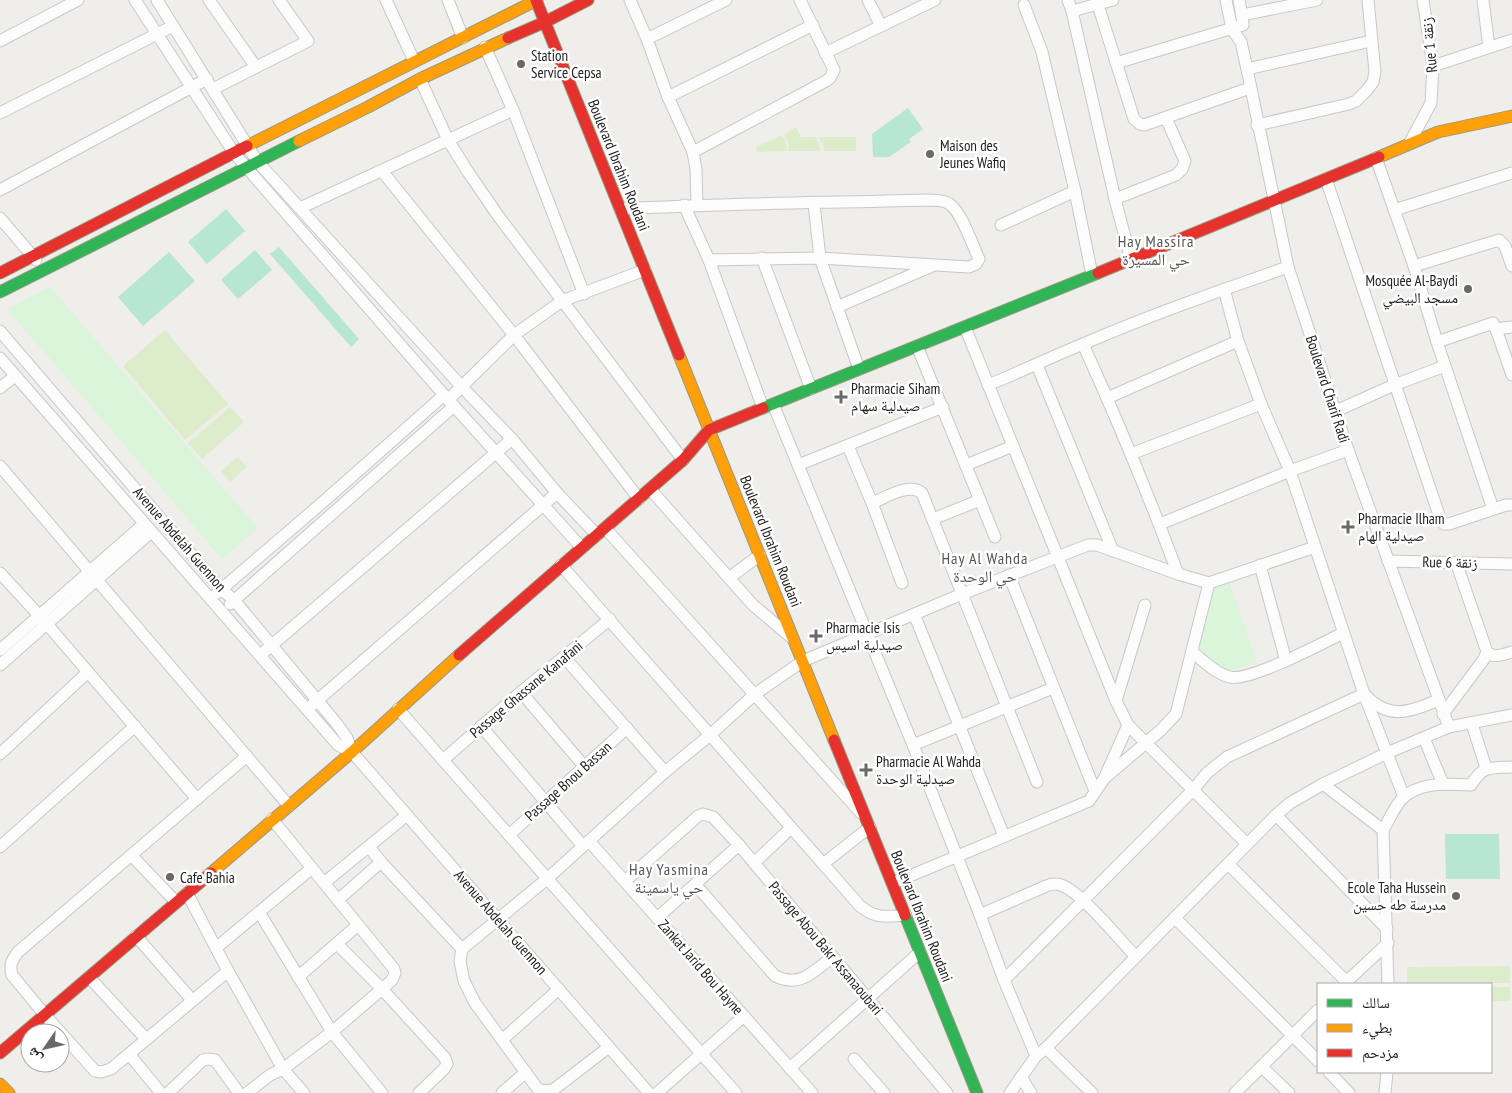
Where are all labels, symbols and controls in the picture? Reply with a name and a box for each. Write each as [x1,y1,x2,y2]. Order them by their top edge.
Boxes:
street label: Rue 1 زنقة [1417,16,1441,74]
place label: Station Service Cepsa [531,46,602,82]
marker: Station Service Cepsa [515,58,527,70]
street label: Boulevard Ibrahim Roudani [584,97,654,233]
place label: Maison des Jeunes Wafiq [939,136,1006,172]
marker: Maison des Jeunes Wafiq [924,148,936,160]
district label: Hay Massira حي المسيرة [1118,231,1194,272]
place label: Mosquée Al-Baydi مسجد البيضي [1365,271,1458,309]
marker: Mosquée Al-Baydi مسجد البيضي [1462,283,1474,295]
street label: Boulevard Charif Radi [1302,333,1354,445]
place label: Pharmacie Siham صيدلية سهام [851,379,940,416]
marker: Pharmacie Siham صيدلية سهام [835,391,847,403]
street label: Boulevard Ibrahim Roudani [736,473,806,609]
street label: Avenue Abdelah Guennon [129,483,231,595]
place label: Pharmacie Ilham صيدلية الهام [1358,509,1445,546]
marker: Pharmacie Ilham صيدلية الهام [1342,521,1354,533]
district label: Hay Al Wahda حي الوحدة [942,548,1028,589]
street label: Rue 6 زنقة [1422,552,1478,572]
place label: Pharmacie Isis صيدلية اسيس [826,618,903,655]
marker: Pharmacie Isis صيدلية اسيس [810,630,822,642]
street label: Passage Ghassane Kanafani [466,636,586,742]
street label: Passage Bnou Bassan [521,737,615,825]
place label: Pharmacie Al Wahda صيدلية الوحدة [876,752,981,788]
marker: Pharmacie Al Wahda صيدلية الوحدة [860,764,872,776]
street label: Boulevard Ibrahim Roudani [887,848,957,984]
district label: Hay Yasmina حي ياسمينة [629,859,709,900]
street label: Avenue Abdelah Guennon [450,866,552,978]
place label: Cafe Bahia [180,868,235,887]
marker: Cafe Bahia [164,871,176,883]
street label: Passage Abou Bakr Assanaoubari [765,877,887,1019]
place label: Ecole Taha Hussein مدرسة طه حسين [1348,878,1446,915]
marker: Ecole Taha Hussein مدرسة طه حسين [1450,890,1462,902]
street label: Zankat Jarid Bou Hayne [654,915,748,1019]
legend [1317,983,1492,1073]
text: سالك [1362,993,1390,1012]
text: بطيء [1362,1018,1392,1040]
north arrow [20,1023,70,1073]
text: مزدحم [1362,1043,1399,1063]
text: ش [23,1044,46,1066]

